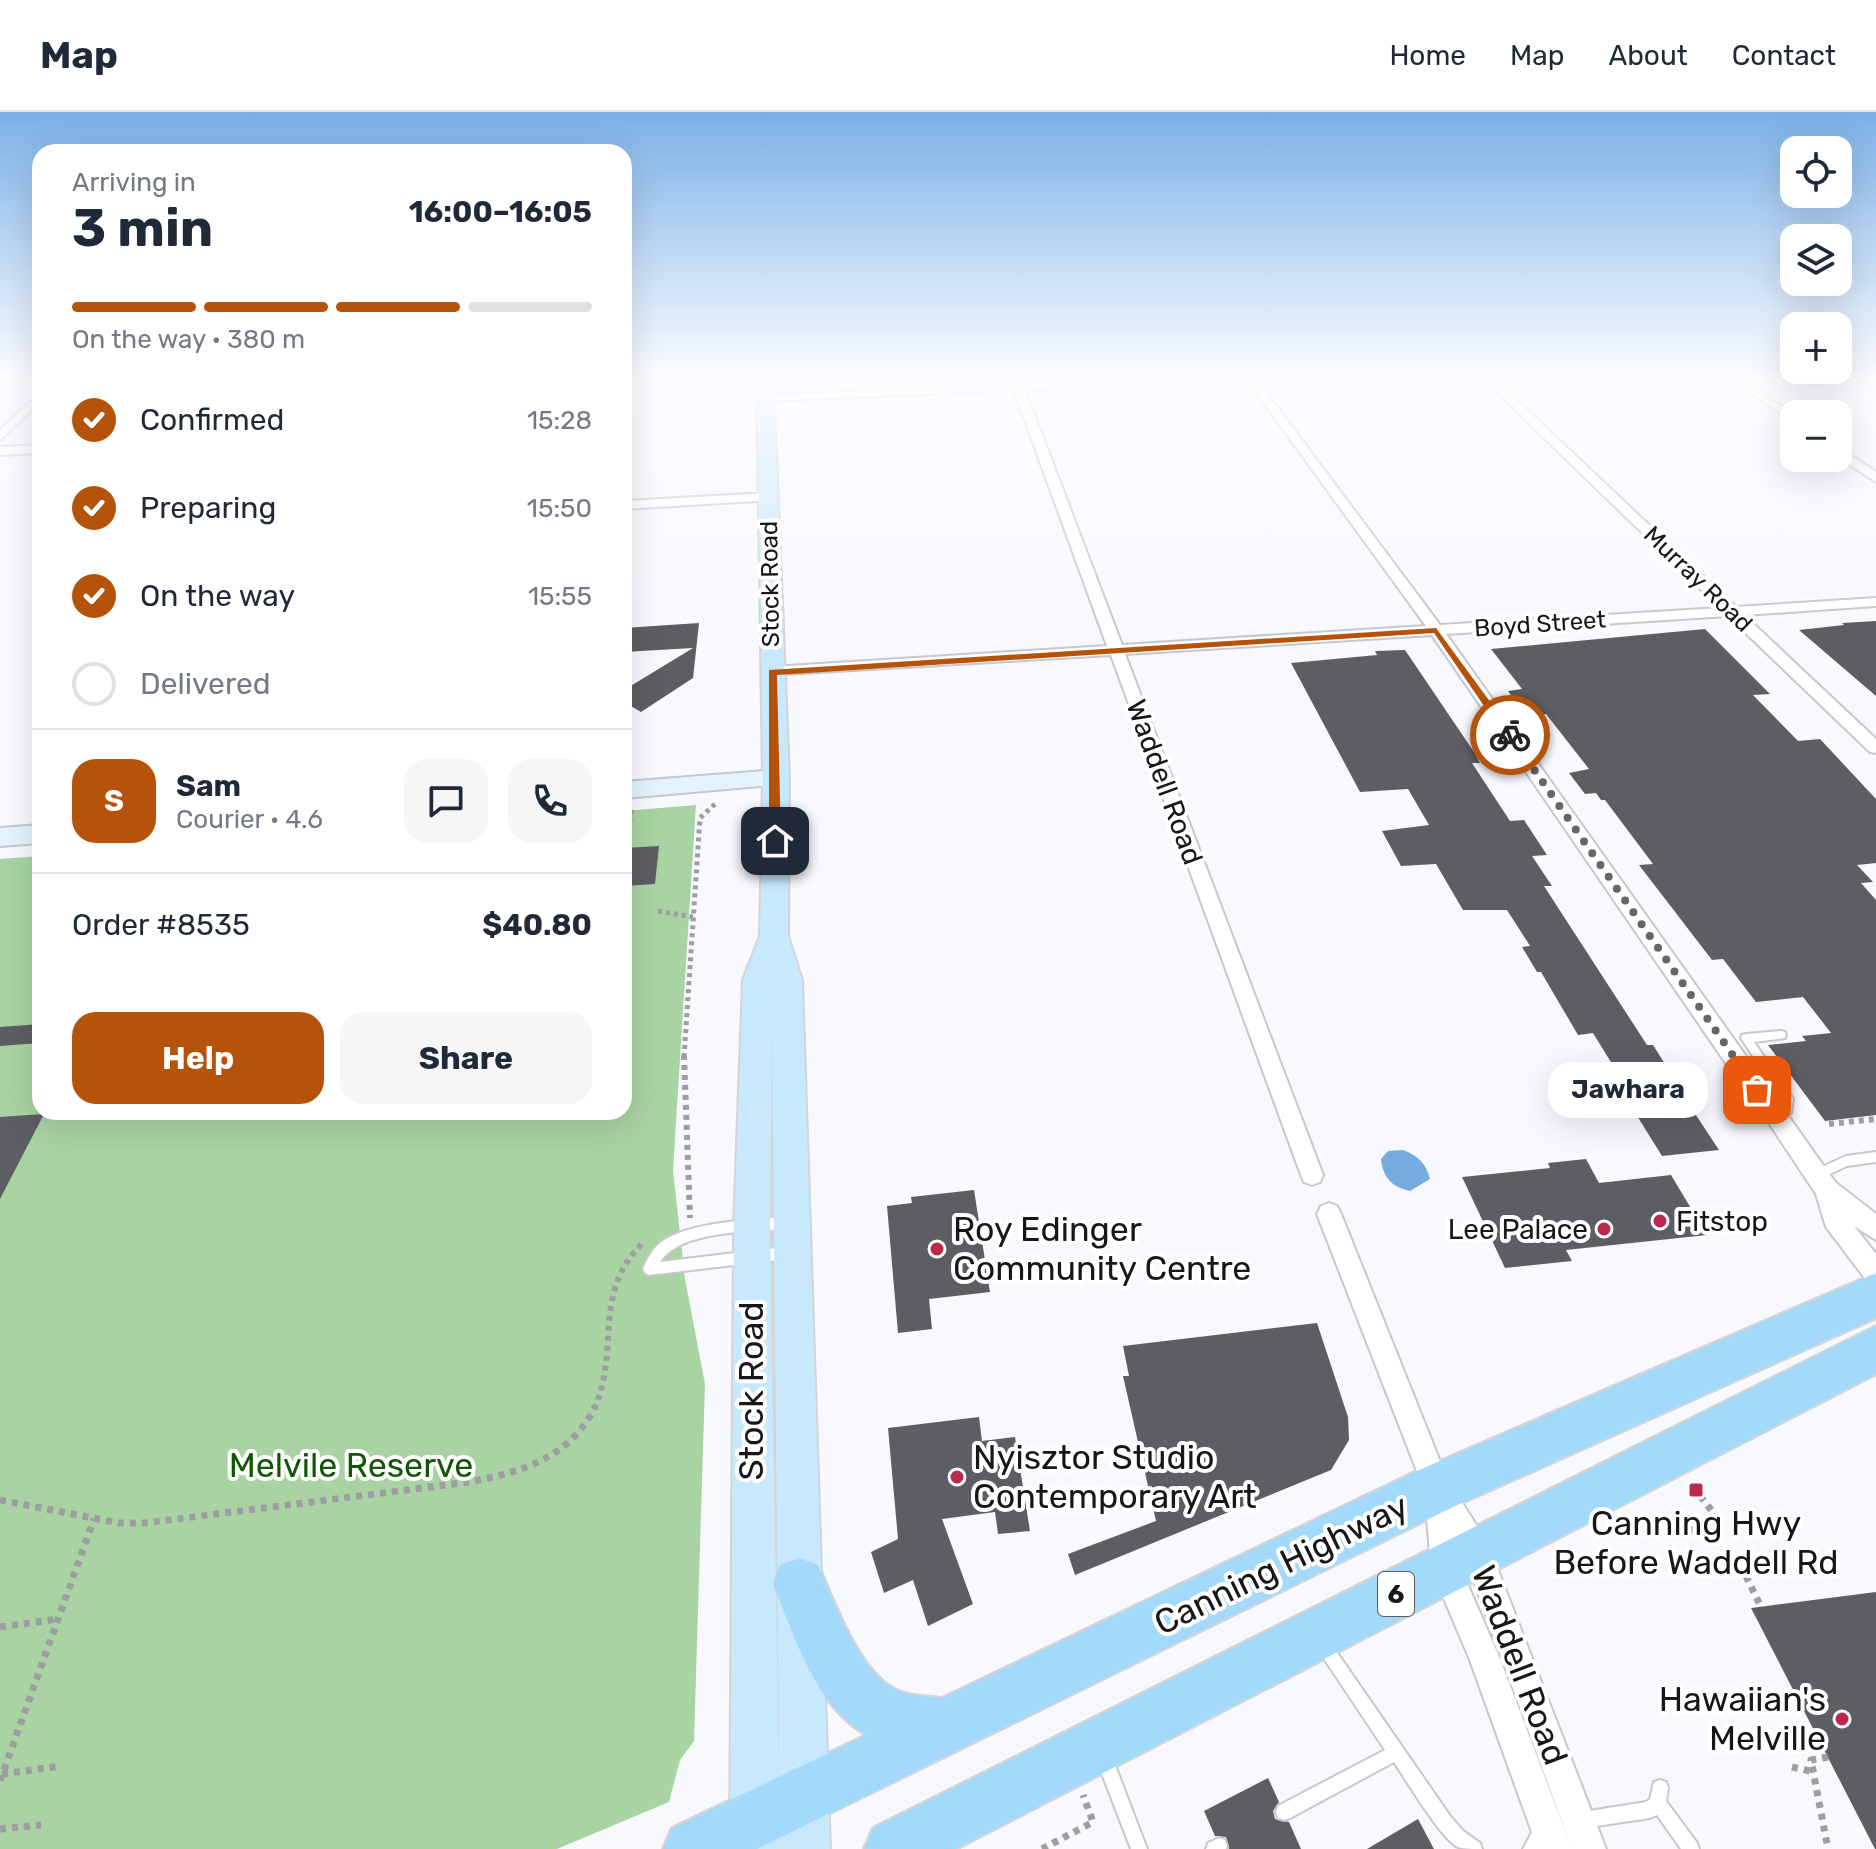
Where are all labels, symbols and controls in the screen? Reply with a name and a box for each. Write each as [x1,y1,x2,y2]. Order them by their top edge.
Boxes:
text: Map [40,32,118,78]
text: Home [1389,39,1466,72]
text: Map [1510,39,1564,72]
text: About [1608,39,1688,72]
text: Contact [1732,39,1836,72]
map controls [1780,136,1852,472]
button: locate [1780,136,1852,208]
text: Arriving in [72,167,196,198]
text: 16:00–16:05 [409,194,592,230]
text: 3 min [72,197,213,259]
button: layers [1780,224,1852,296]
button: + [1780,312,1852,384]
text: On the way · 380 m [72,324,305,355]
icon: check [72,398,116,442]
button: − [1780,400,1852,472]
text: Confirmed [140,402,284,438]
text: 15:28 [527,405,592,436]
icon: check [72,486,116,530]
text: Preparing [140,490,276,526]
text: 15:50 [527,493,592,524]
street label: Murray Road [1638,520,1758,638]
street label: Stock Road [755,521,785,647]
icon: check [72,574,116,618]
text: On the way [140,578,295,614]
text: 15:55 [528,581,592,612]
street label: Boyd Street [1473,605,1607,643]
text: Delivered [140,666,271,702]
street label: Waddell Road [1119,695,1210,869]
courier [1470,695,1550,775]
icon: bike [1488,713,1532,757]
button: chat [404,759,488,843]
button: phone [508,759,592,843]
text: Sam [176,768,241,804]
text: S [104,783,124,819]
text: Courier · 4.6 [176,804,323,835]
pin [741,807,809,875]
icon: home [753,819,797,863]
text: Order #8535 [72,907,250,943]
text: $40.80 [482,907,592,943]
button: Help [72,1012,324,1104]
button: Share [340,1012,592,1104]
pin [1723,1056,1791,1124]
callout: Jawhara [1549,1062,1709,1118]
icon: bag [1735,1068,1779,1112]
text: Jawhara [1571,1074,1685,1105]
place label: Fitstop [1676,1205,1768,1238]
place label: Roy Edinger Community Centre [953,1209,1251,1289]
marker: Fitstop [1651,1212,1669,1230]
place label: Lee Palace [1448,1213,1588,1246]
marker: Lee Palace [1595,1220,1613,1238]
marker: Roy Edinger Community Centre [928,1240,946,1258]
street label: Stock Road [731,1302,772,1480]
place label: Nyisztor Studio Contemporary Art [973,1437,1256,1517]
park label: Melvile Reserve [229,1445,473,1486]
marker: Nyisztor Studio Contemporary Art [948,1468,966,1486]
marker: Canning Hwy Before Waddell Rd [1687,1481,1705,1499]
street label: Canning Highway [1148,1485,1415,1644]
place label: Canning Hwy Before Waddell Rd [1553,1503,1839,1583]
street label: Waddell Road [1463,1560,1576,1771]
road number: 6 [1378,1572,1414,1616]
place label: Hawaiian's Melville [1659,1679,1826,1759]
marker: Hawaiian's Melville [1833,1710,1851,1728]

